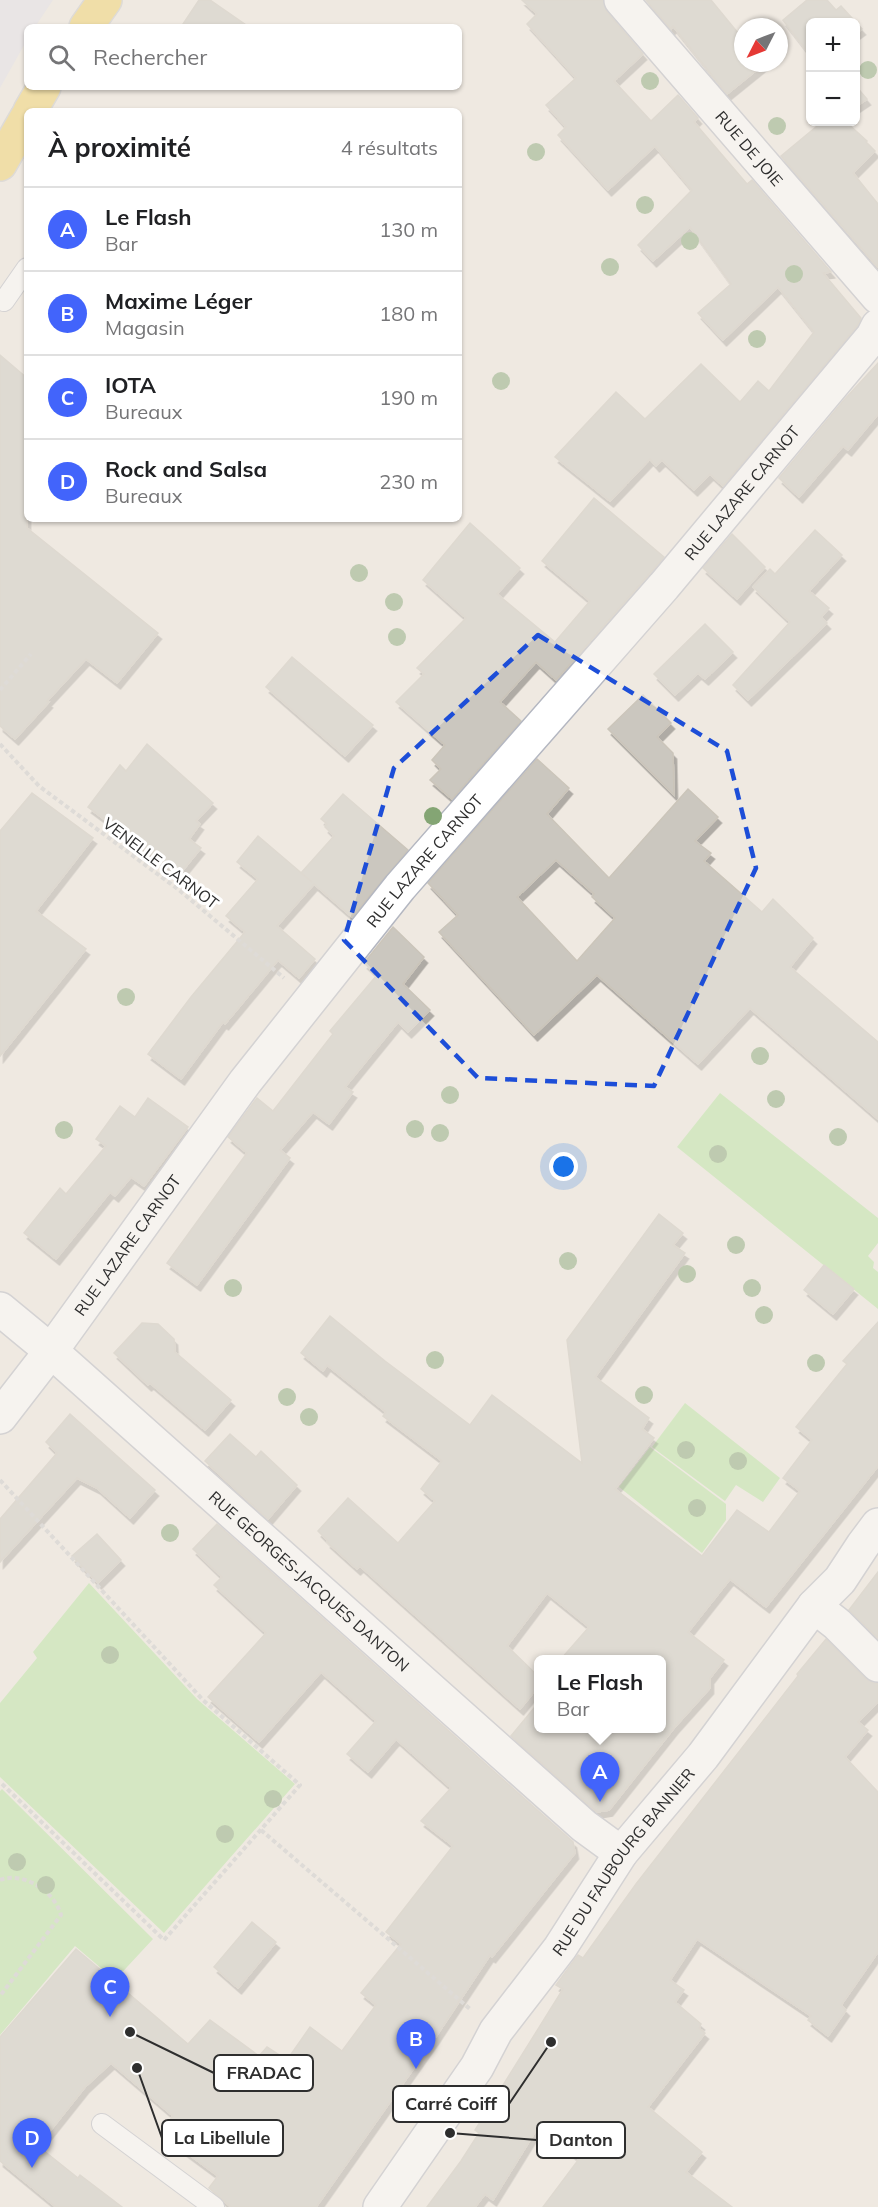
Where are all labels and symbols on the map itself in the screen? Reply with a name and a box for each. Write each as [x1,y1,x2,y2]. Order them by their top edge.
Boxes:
north arrow [734,18,788,72]
street label: RUE DE JOIE [711,106,787,190]
street label: RUE LAZARE CARNOT [680,421,804,564]
street label: RUE LAZARE CARNOT [362,790,487,931]
street label: VENELLE CARNOT [99,813,223,913]
your location [549,1152,578,1181]
street label: RUE LAZARE CARNOT [70,1170,185,1319]
street label: RUE GEORGES-JACQUES DANTON [205,1487,414,1676]
pin: A [580,1752,620,1802]
street label: RUE DU FAUBOURG BANNIER [548,1765,700,1959]
pin: C [90,1968,130,2017]
pin: B [396,2020,436,2069]
callout: FRADAC [214,2055,313,2091]
text: FRADAC [226,2061,302,2084]
callout: Carré Coiff [393,2086,509,2122]
text: Carré Coiff [405,2092,497,2115]
pin: D [12,2118,51,2168]
callout: La Libellule [162,2120,283,2156]
callout: Danton [537,2122,625,2158]
text: La Libellule [174,2126,270,2149]
text: Danton [549,2128,613,2151]

